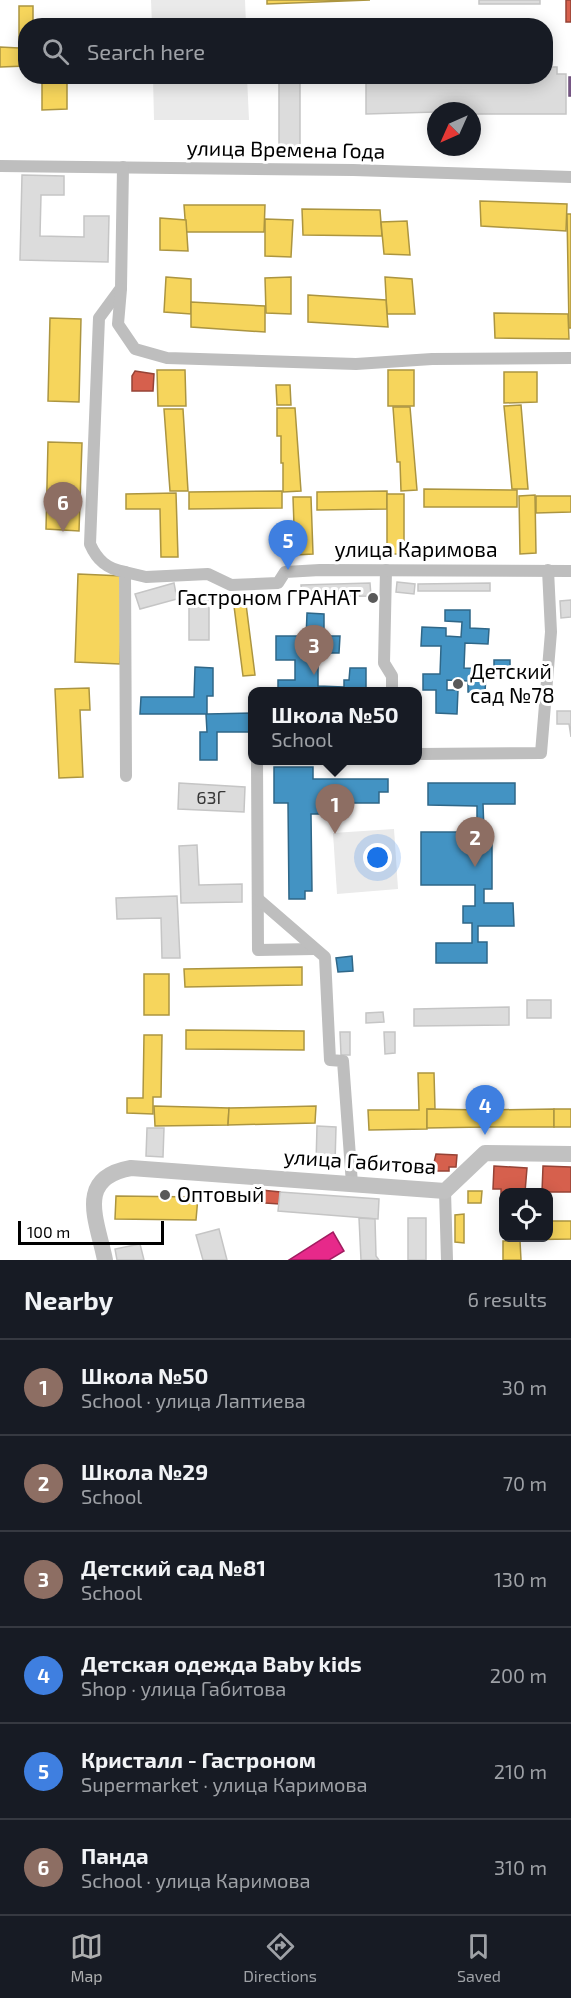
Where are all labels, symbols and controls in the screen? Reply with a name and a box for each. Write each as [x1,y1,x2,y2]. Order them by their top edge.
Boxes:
search box [18,18,553,84]
icon: search [39,35,72,68]
text: Search here [87,38,205,64]
north arrow [427,102,481,156]
street label: улица Времена Года [186,134,386,164]
pin: 6 [44,482,82,532]
pin: 5 [268,520,308,570]
street label: улица Каримова [335,536,497,562]
place label: Гастроном ГРАНАТ [177,584,361,609]
marker: Гастроном ГРАНАТ [366,591,380,605]
pin: 3 [294,626,334,675]
place label: Детский сад №78 [470,658,555,707]
marker: Детский сад №78 [451,677,465,691]
popup [248,687,422,765]
text: Школа №50 [271,701,399,727]
text: School [271,727,333,751]
pin: 1 [316,784,354,834]
house number: 63Г [196,786,226,808]
pin: 2 [456,818,494,867]
your location [363,843,392,872]
pin: 4 [466,1086,504,1135]
street label: улица Габитова [283,1143,437,1179]
place label: Оптовый [177,1181,264,1206]
marker: Оптовый [158,1188,172,1202]
map controls [499,1188,553,1242]
button: locate [499,1188,553,1242]
scale bar [18,1218,164,1246]
text: 100 m [27,1222,70,1241]
text: Nearby [24,1284,113,1315]
text: 6 results [467,1287,547,1311]
text: Школа №50 [81,1362,208,1388]
text: 1 [39,1375,48,1399]
text: 30 m [502,1375,547,1399]
text: School · улица Лаптиева [81,1388,306,1412]
text: Школа №29 [81,1458,208,1484]
text: 2 [38,1471,49,1495]
text: 70 m [503,1471,547,1495]
text: School [81,1484,142,1508]
text: Детский сад №81 [81,1554,266,1580]
text: 3 [38,1567,49,1591]
text: 130 m [494,1567,547,1591]
text: School [81,1580,142,1604]
text: Детская одежда Baby kids [81,1650,362,1676]
text: 4 [37,1663,50,1687]
text: 200 m [490,1663,547,1687]
text: Shop · улица Габитова [81,1676,286,1700]
text: Кристалл - Гастроном [81,1746,316,1772]
text: 5 [38,1759,49,1783]
text: 210 m [494,1759,547,1783]
text: Supermarket · улица Каримова [81,1772,368,1796]
text: Панда [81,1842,149,1868]
text: 6 [38,1855,49,1879]
text: 310 m [494,1855,547,1879]
text: School · улица Каримова [81,1868,311,1892]
tab: Map [70,1930,103,1985]
tab: Directions [243,1930,317,1985]
tab: Saved [457,1930,501,1985]

